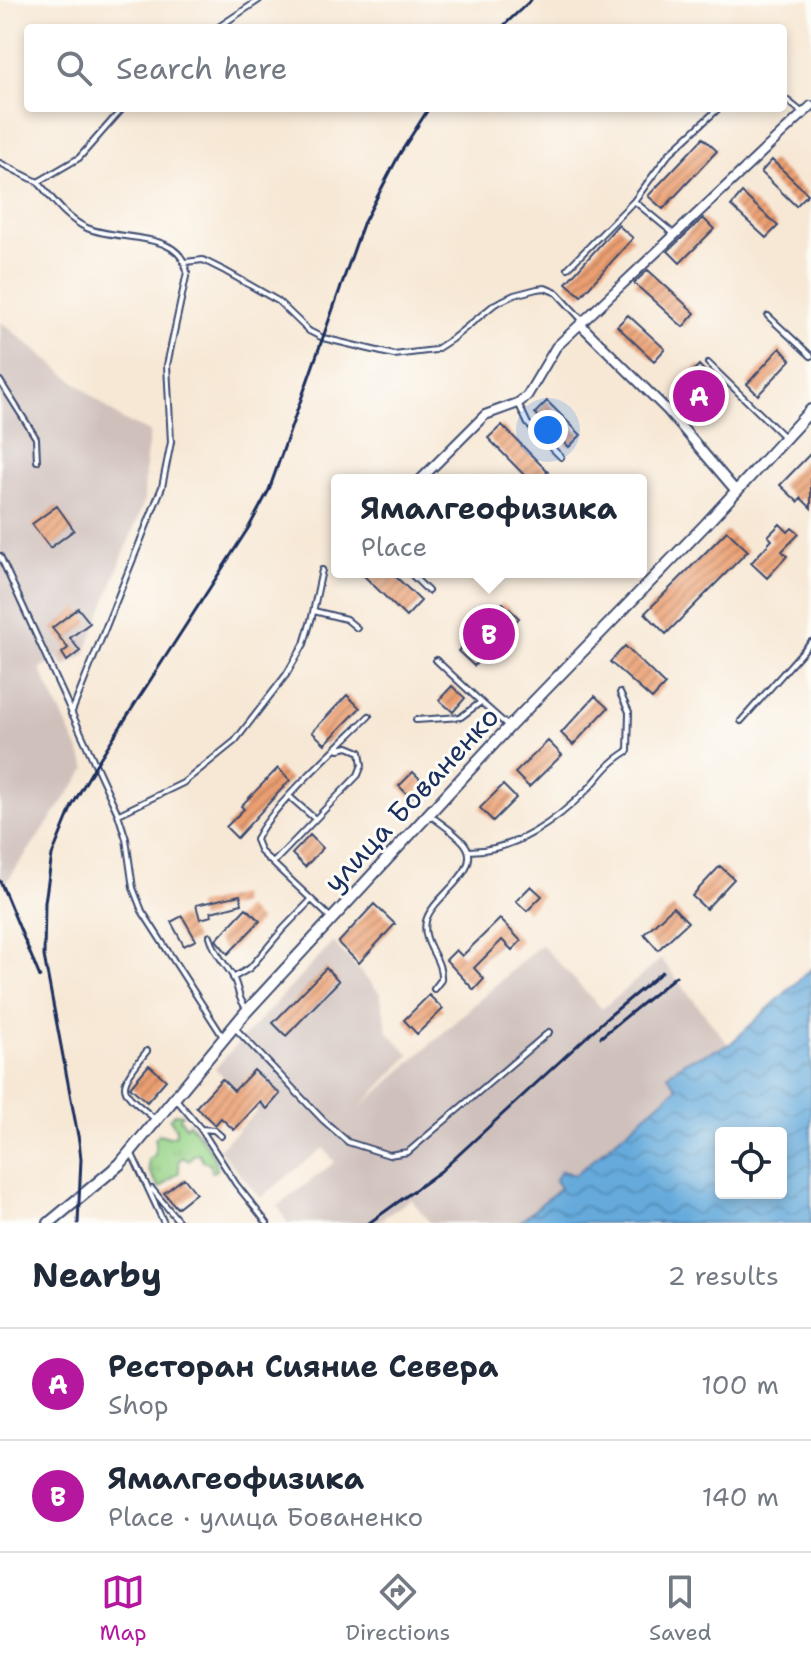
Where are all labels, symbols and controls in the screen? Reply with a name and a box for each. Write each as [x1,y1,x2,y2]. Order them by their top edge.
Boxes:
search box [24,24,787,112]
icon: search [52,46,96,90]
text: Search here [116,48,287,89]
pin: A [673,366,725,426]
your location [528,410,568,450]
popup [331,474,647,578]
text: Ямалгеофизика [361,488,617,529]
text: Place [361,529,427,564]
pin: B [463,604,515,664]
street label: улица Бованенко [315,698,507,900]
map controls [715,1127,787,1199]
button: locate [715,1127,787,1199]
text: Nearby [32,1252,162,1298]
text: 2 results [667,1258,779,1293]
text: Ресторан Сияние Севера [108,1346,499,1387]
text: A [48,1367,68,1402]
text: 100 m [701,1367,779,1402]
text: Shop [108,1387,169,1422]
text: Ямалгеофизика [108,1458,364,1499]
text: B [50,1479,66,1514]
text: 140 m [702,1479,779,1514]
text: Place · улица Бованенко [108,1499,423,1534]
tab: Map [99,1570,147,1647]
tab: Directions [345,1570,450,1647]
tab: Saved [649,1570,712,1647]

